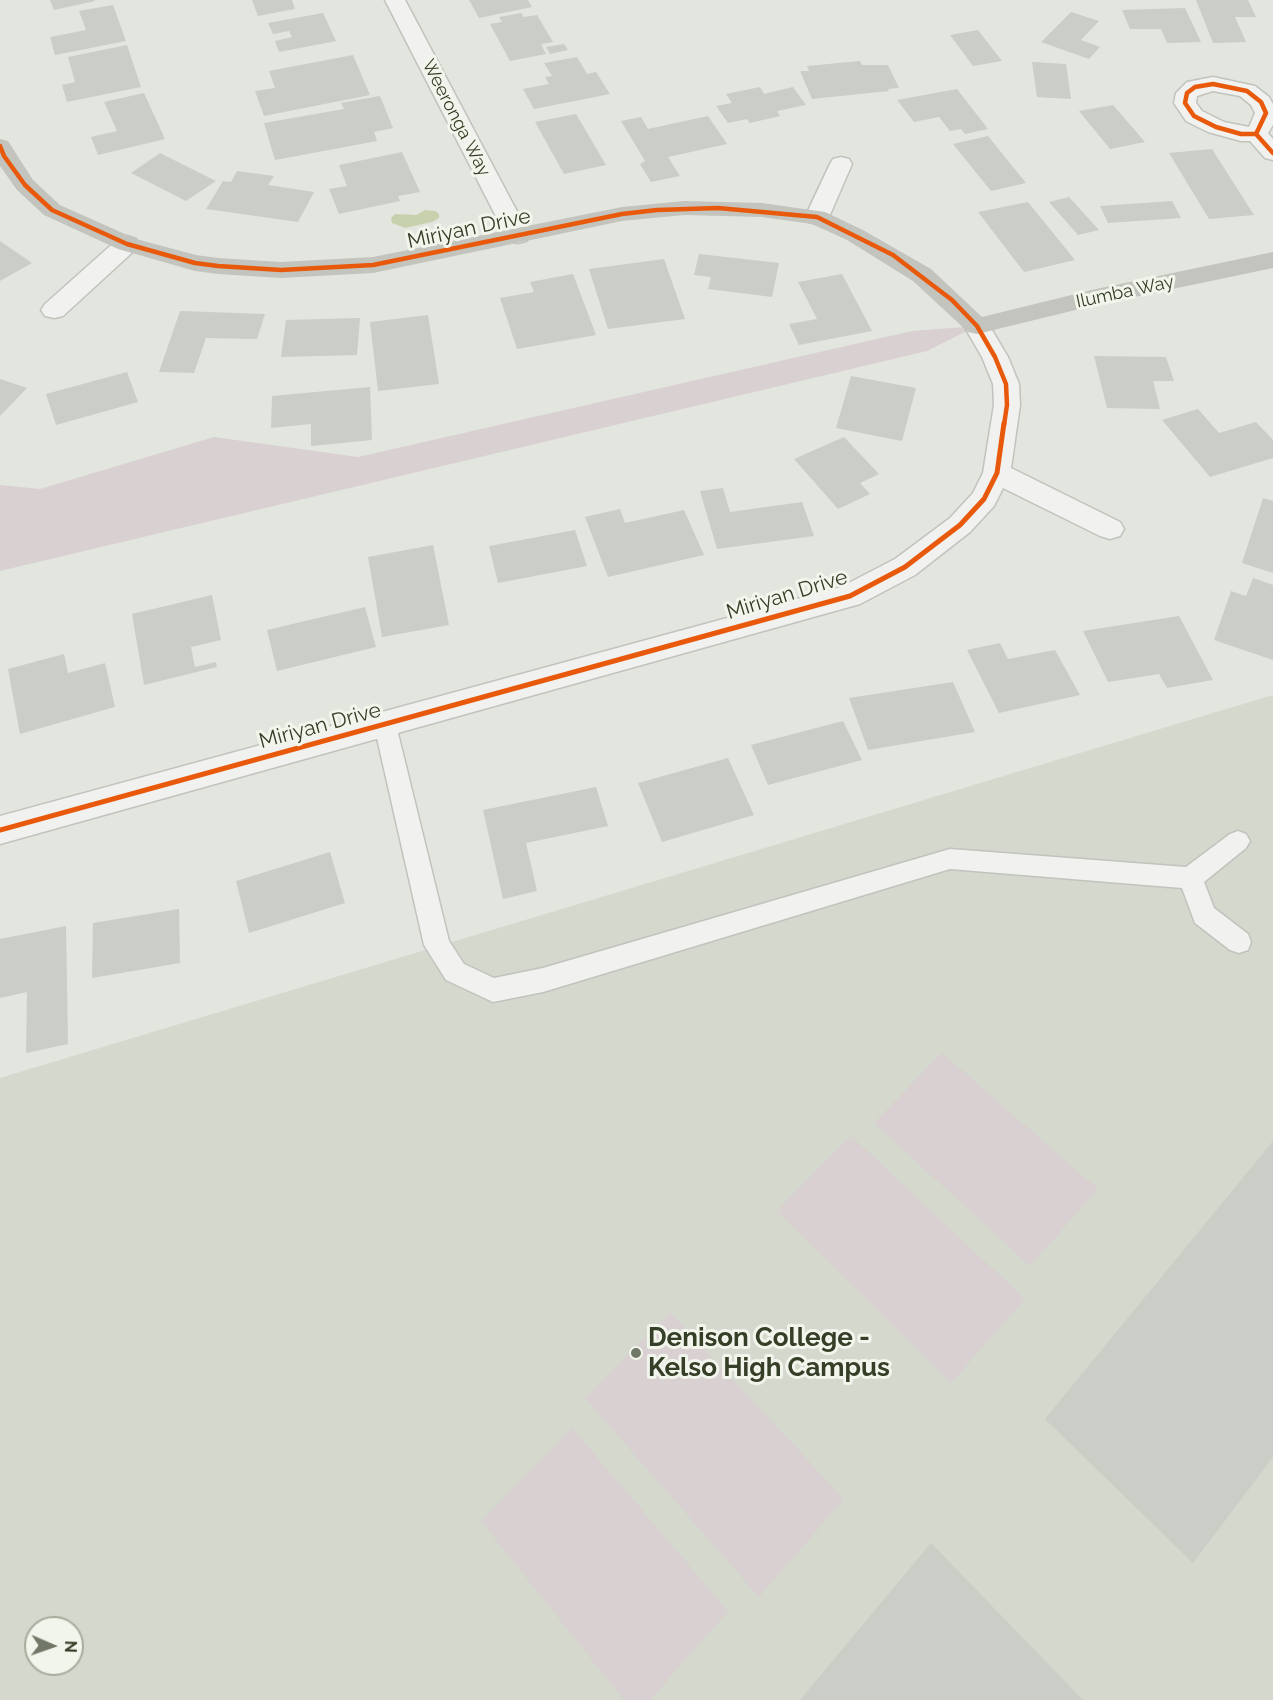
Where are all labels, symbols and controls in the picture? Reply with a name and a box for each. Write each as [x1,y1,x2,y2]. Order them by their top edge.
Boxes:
street label: Weeronga Way [417,56,495,180]
street label: Miriyan Drive [405,204,533,254]
street label: Ilumba Way [1074,271,1176,313]
street label: Miriyan Drive [723,565,851,625]
street label: Miriyan Drive [256,698,384,754]
place label: Denison College - Kelso High Campus [648,1322,890,1384]
marker: Denison College - Kelso High Campus [629,1346,643,1360]
north arrow [24,1616,84,1676]
text: N [61,1640,80,1653]

